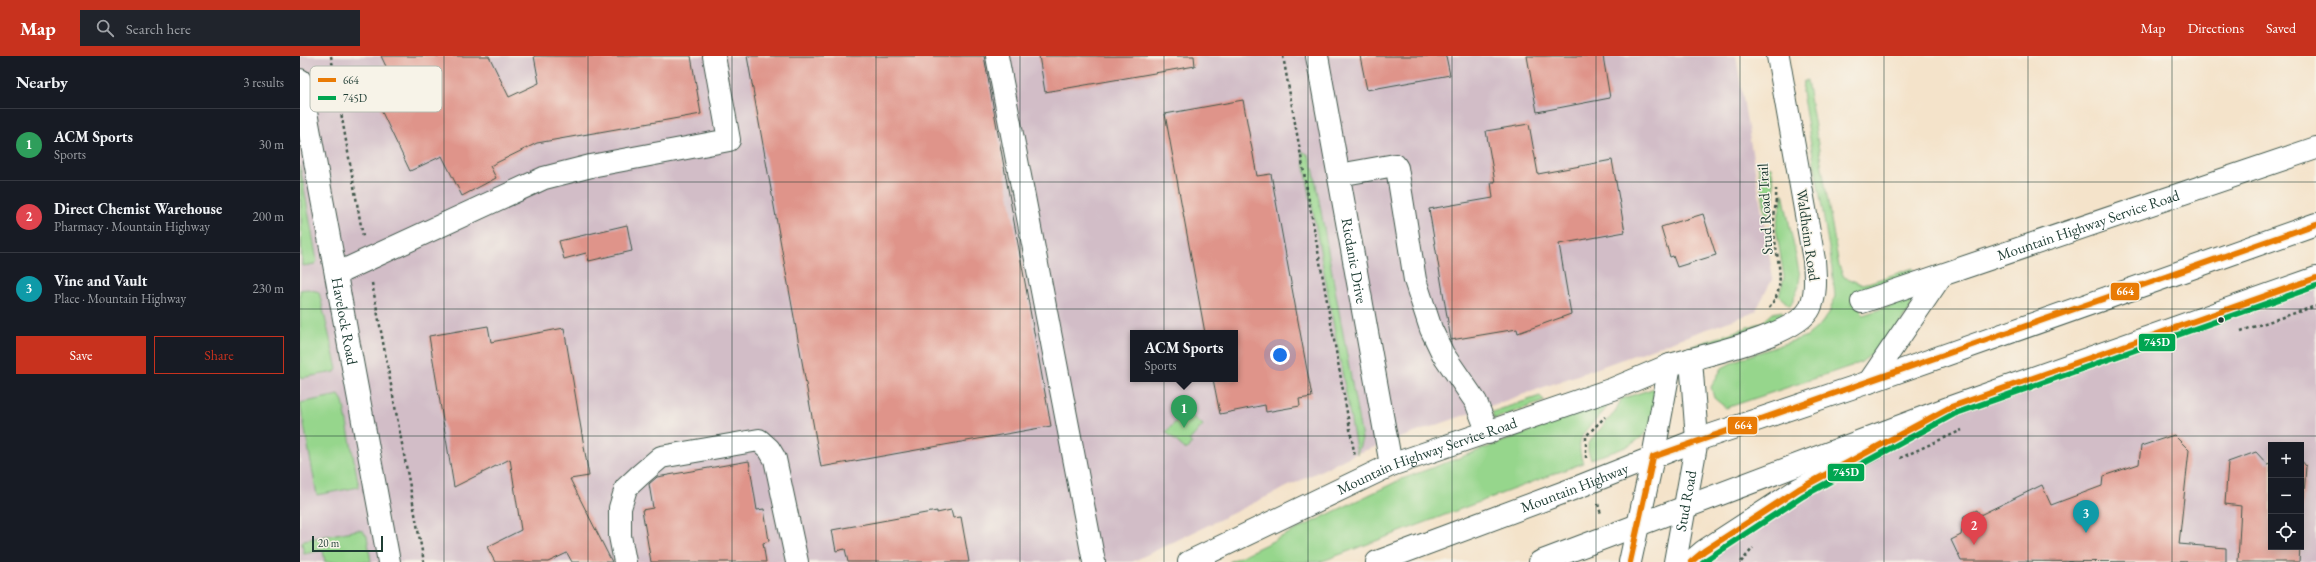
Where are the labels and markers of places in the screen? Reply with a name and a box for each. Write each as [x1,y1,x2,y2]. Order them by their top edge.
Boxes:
unlabelled marker [2216,315,2226,325]
pin: 1 [1171,395,1197,428]
pin: 3 [2073,500,2099,533]
pin: 2 [1961,512,1987,545]

